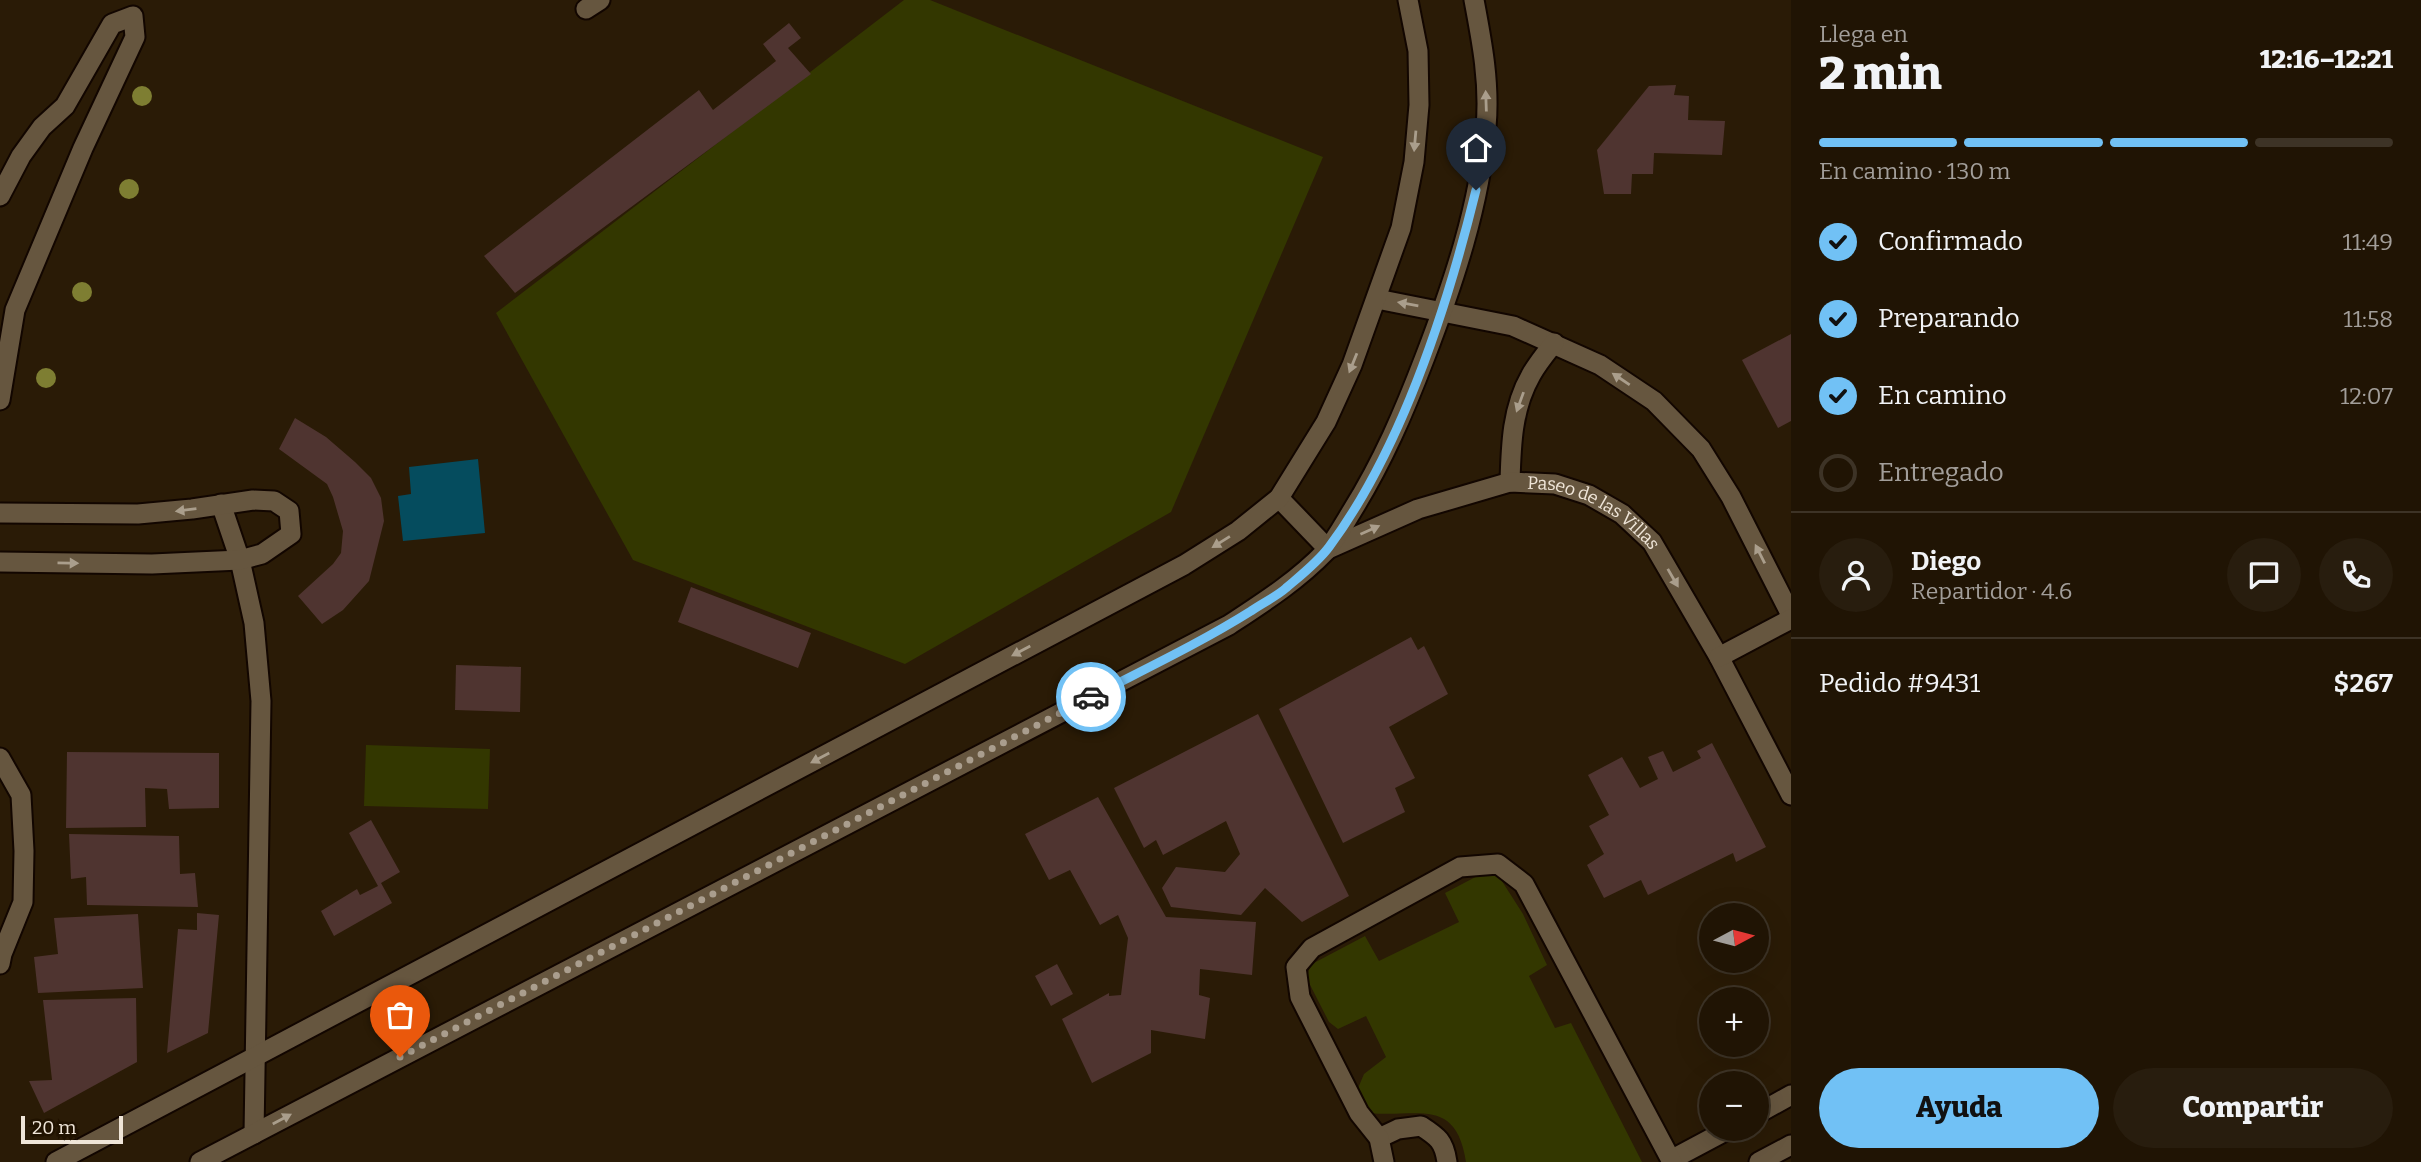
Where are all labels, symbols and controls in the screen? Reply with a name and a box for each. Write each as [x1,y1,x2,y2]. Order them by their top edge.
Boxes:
text: Llega en [1819,20,1908,48]
text: 12:16–12:21 [2260,44,2393,75]
text: 2 min [1819,46,1942,101]
one-way arrow [1481,89,1492,111]
pin [1446,118,1506,190]
icon: home [1457,129,1495,167]
one-way arrow [1409,130,1420,152]
text: En camino · 130 m [1819,157,2011,185]
icon: check [1819,223,1857,261]
text: Confirmado [1878,226,2023,257]
text: 11:49 [2343,228,2393,256]
one-way arrow [1397,298,1419,309]
icon: check [1819,300,1857,338]
text: Preparando [1878,303,2020,334]
text: 11:58 [2343,305,2393,333]
one-way arrow [1347,352,1358,373]
one-way arrow [1612,372,1630,386]
icon: check [1819,377,1857,415]
text: En camino [1878,380,2007,411]
text: 12:07 [2340,382,2393,410]
one-way arrow [1514,391,1525,412]
text: Entregado [1878,457,2004,488]
street label: Paseo de las Villas [1527,472,1665,553]
one-way arrow [174,504,196,515]
one-way arrow [1360,524,1380,536]
one-way arrow [1211,535,1230,548]
button: person [1819,538,1893,612]
button: chat [2227,538,2301,612]
button: phone [2319,538,2393,612]
one-way arrow [1755,544,1766,564]
text: Diego [1911,546,1981,577]
one-way arrow [57,557,79,569]
one-way arrow [1667,569,1679,588]
text: Repartidor · 4.6 [1911,577,2072,605]
one-way arrow [1011,646,1031,657]
courier [1056,662,1126,732]
text: Pedido #9431 [1819,668,1980,699]
text: $267 [2334,668,2393,699]
icon: car [1072,678,1110,716]
one-way arrow [810,752,830,763]
north arrow [1699,903,1769,973]
map controls [1699,903,1769,1141]
pin [370,985,430,1057]
button: + [1699,987,1769,1057]
icon: bag [381,996,419,1034]
button: Ayuda [1819,1068,2099,1148]
button: Compartir [2113,1068,2393,1148]
button: − [1699,1071,1769,1141]
scale bar [21,1113,122,1145]
one-way arrow [272,1113,292,1125]
text: 20 m [32,1116,76,1139]

